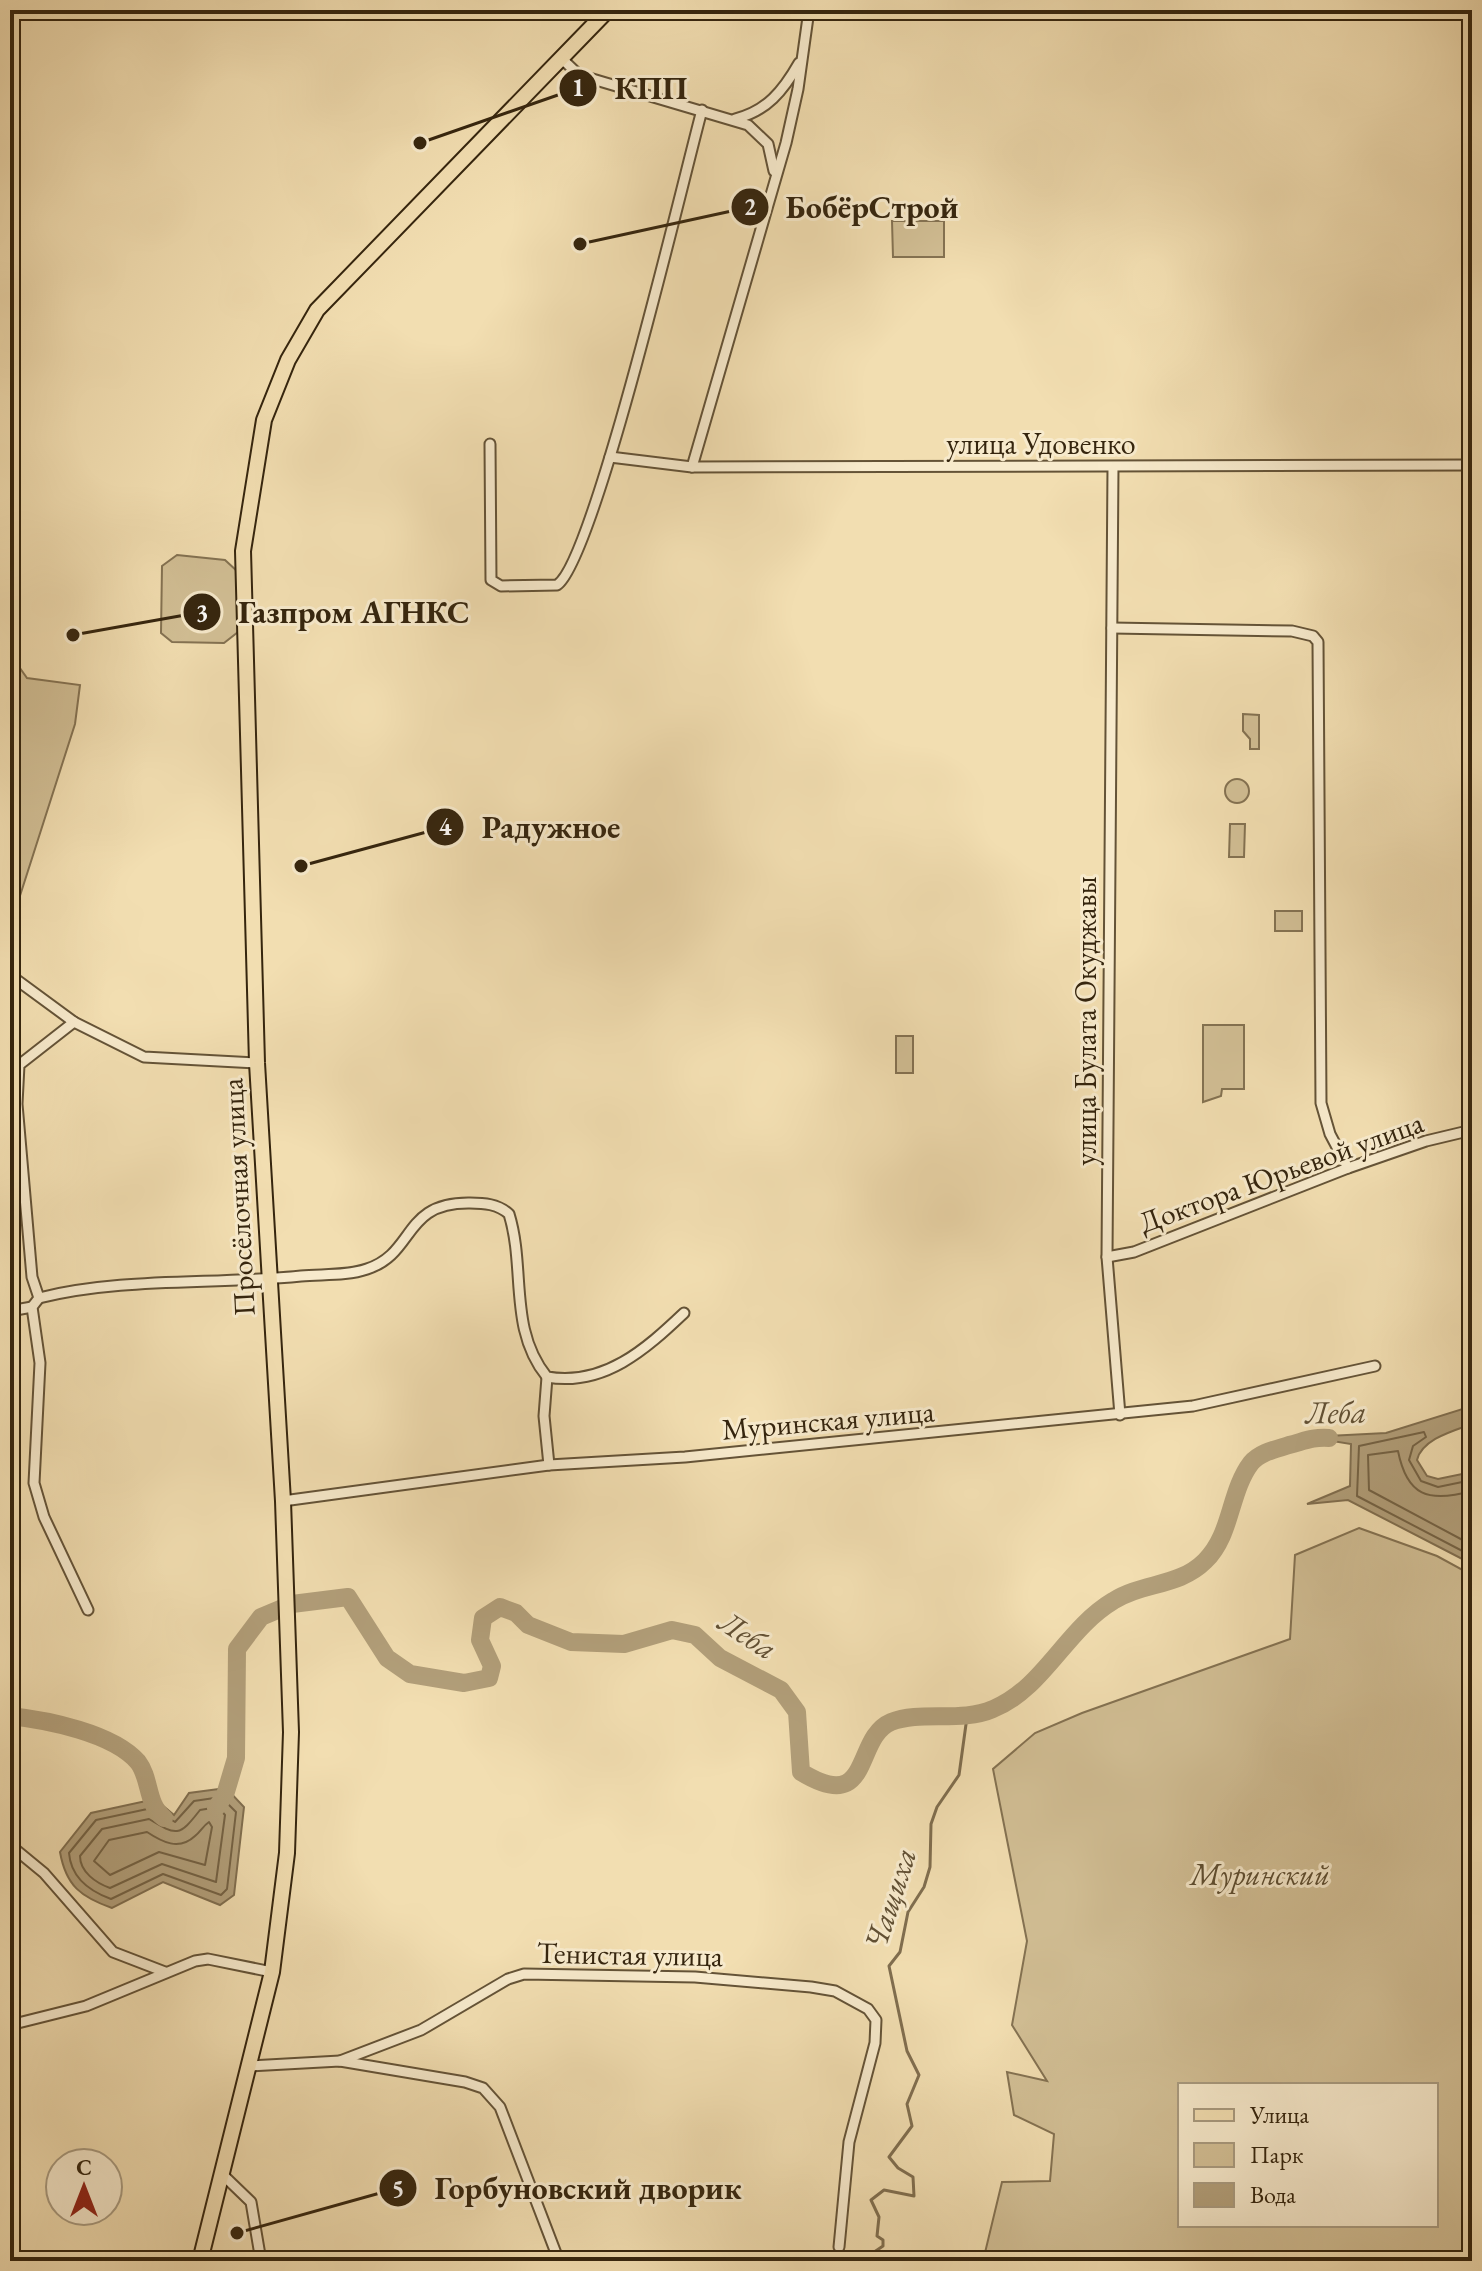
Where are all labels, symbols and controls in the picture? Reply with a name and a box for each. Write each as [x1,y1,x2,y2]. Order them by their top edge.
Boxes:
callout: КПП [558,60,703,116]
text: КПП [614,67,688,109]
text: 1 [572,72,584,103]
callout: БобёрСтрой [730,179,974,235]
text: БобёрСтрой [786,186,959,228]
text: 2 [744,191,757,222]
street label: улица Удовенко [946,424,1136,463]
callout: Газпром АГНКС [182,584,486,640]
text: Газпром АГНКС [238,591,470,633]
text: 3 [196,597,208,628]
callout: Радужное [425,799,636,855]
text: Радужное [482,806,620,848]
text: 4 [439,811,452,842]
street label: улица Булата Окуджавы [1066,876,1105,1166]
street label: Просёлочная улица [212,1077,264,1317]
street label: Доктора Юрьевой улица [1133,1102,1429,1242]
water label: Леба [1303,1390,1367,1434]
street label: Муринская улица [720,1391,936,1449]
water label: Леба [709,1600,785,1669]
water label: Чащиха [854,1843,926,1955]
park label: Муринский [1188,1855,1330,1894]
street label: Тенистая улица [537,1933,723,1975]
legend [1178,2083,1438,2227]
text: Улица [1249,2099,1309,2130]
text: Парк [1250,2139,1304,2170]
north arrow [44,2147,124,2227]
text: С [76,2153,92,2182]
callout: Горбуновский дворик [378,2160,757,2216]
text: Горбуновский дворик [434,2167,742,2209]
text: 5 [392,2173,404,2204]
text: Вода [1250,2179,1296,2210]

